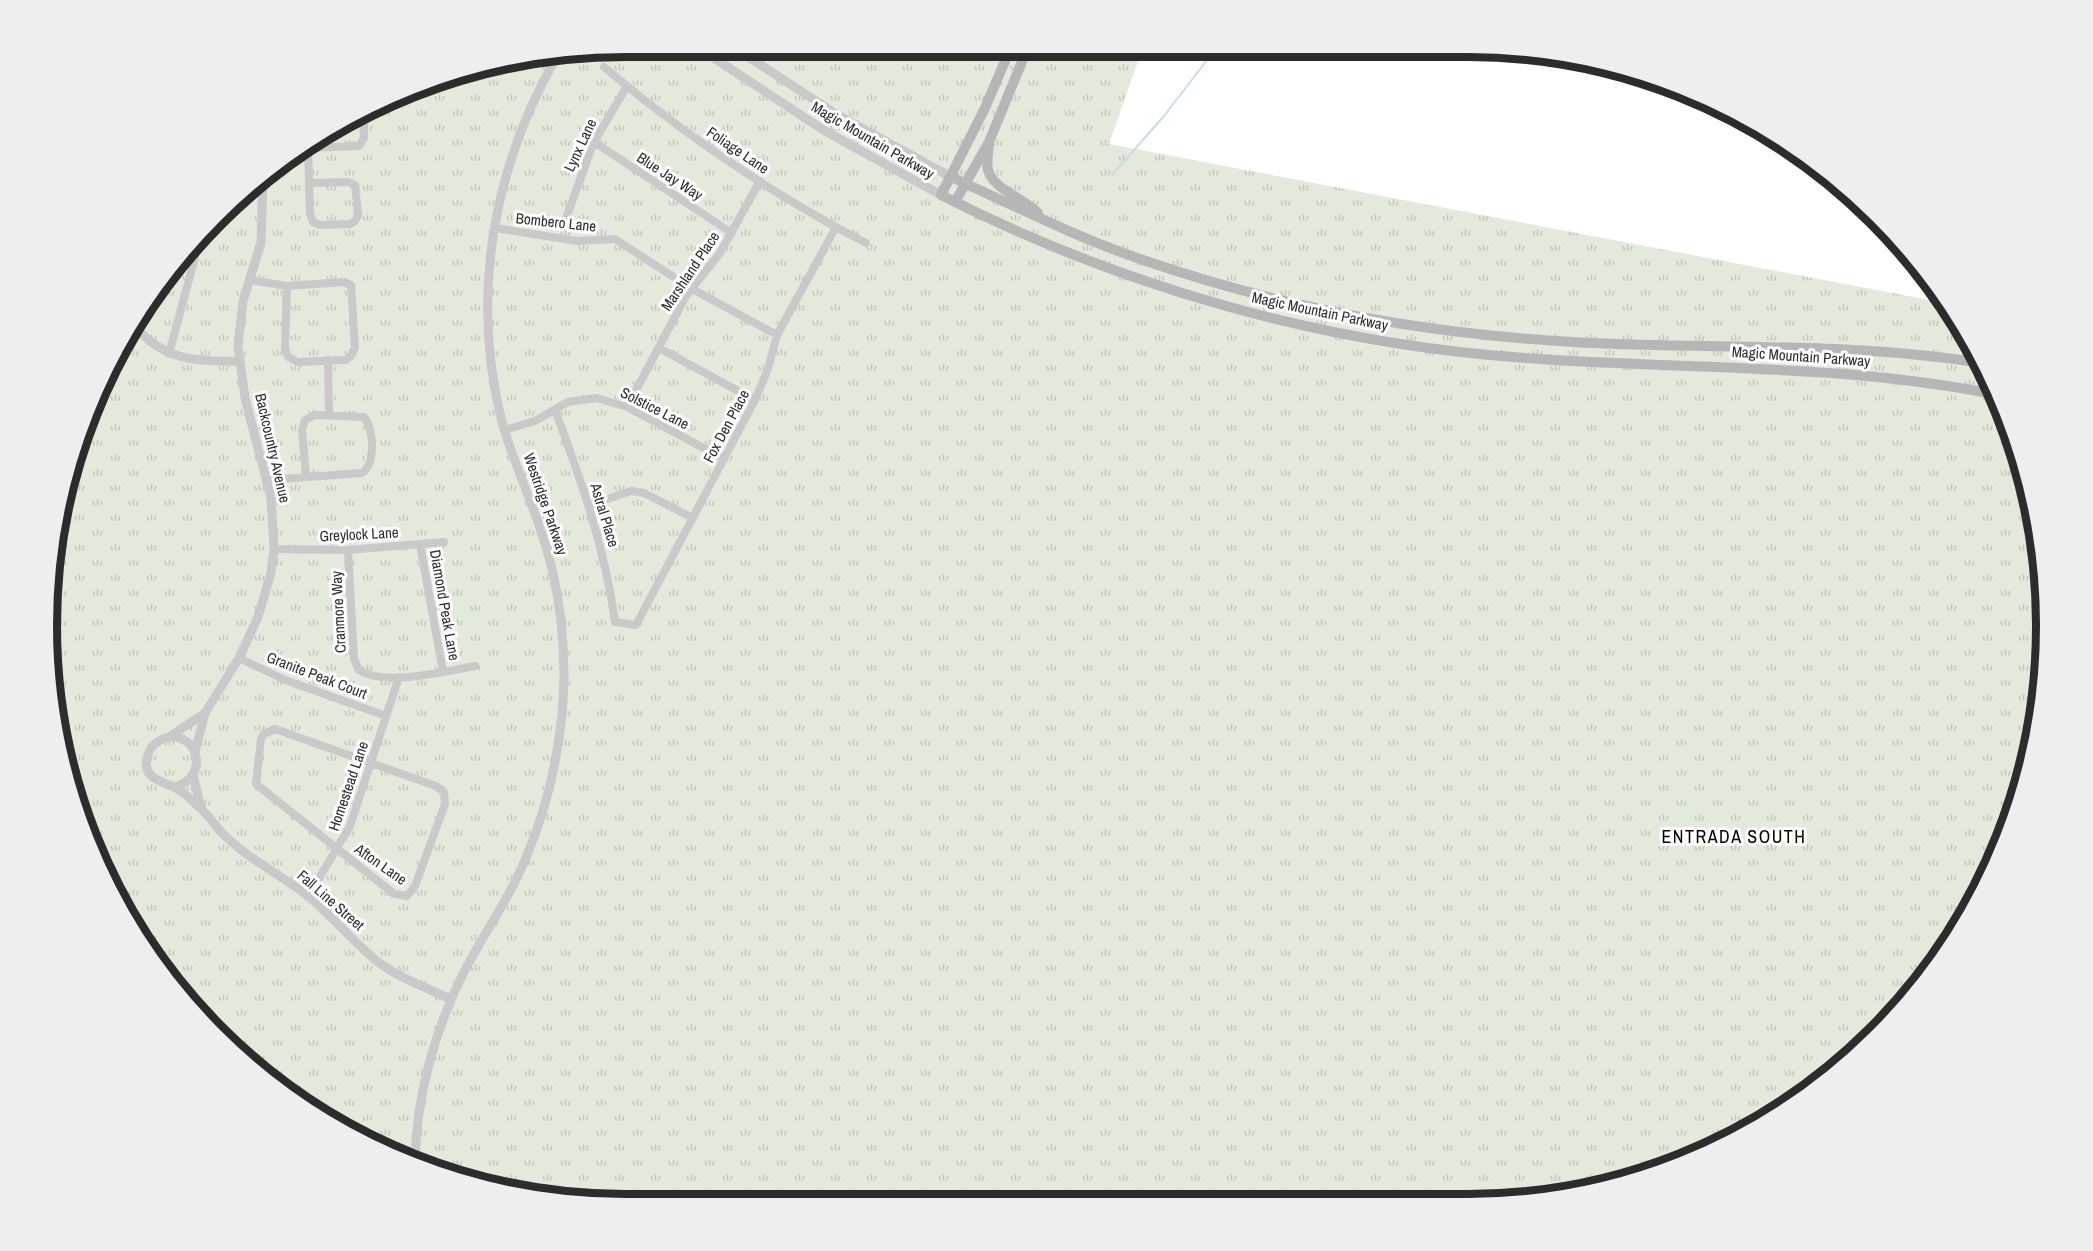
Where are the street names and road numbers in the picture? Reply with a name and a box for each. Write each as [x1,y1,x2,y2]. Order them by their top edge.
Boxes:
street label: Magic Mountain Parkway [808,96,939,184]
street label: Lynx Lane [559,115,601,175]
street label: Foliage Lane [703,121,774,179]
street label: Blue Jay Way [633,147,708,206]
street label: Bombero Lane [515,207,597,237]
street label: Marshland Place [656,227,724,315]
street label: Magic Mountain Parkway [1250,286,1391,336]
street label: Magic Mountain Parkway [1731,341,1872,371]
street label: Solstice Lane [617,382,693,434]
street label: Fox Den Place [698,386,754,466]
street label: Backcountry Avenue [250,391,296,505]
street label: Westridge Parkway [519,450,574,559]
street label: Astral Place [585,480,625,550]
street label: Greylock Lane [319,521,399,547]
street label: Diamond Peak Lane [425,548,465,662]
street label: Cranmore Way [325,570,351,654]
street label: Granite Peak Court [264,646,371,704]
street label: Homestead Lane [323,738,373,834]
street label: Afton Lane [350,838,412,890]
street label: Fall Line Street [293,865,370,935]

